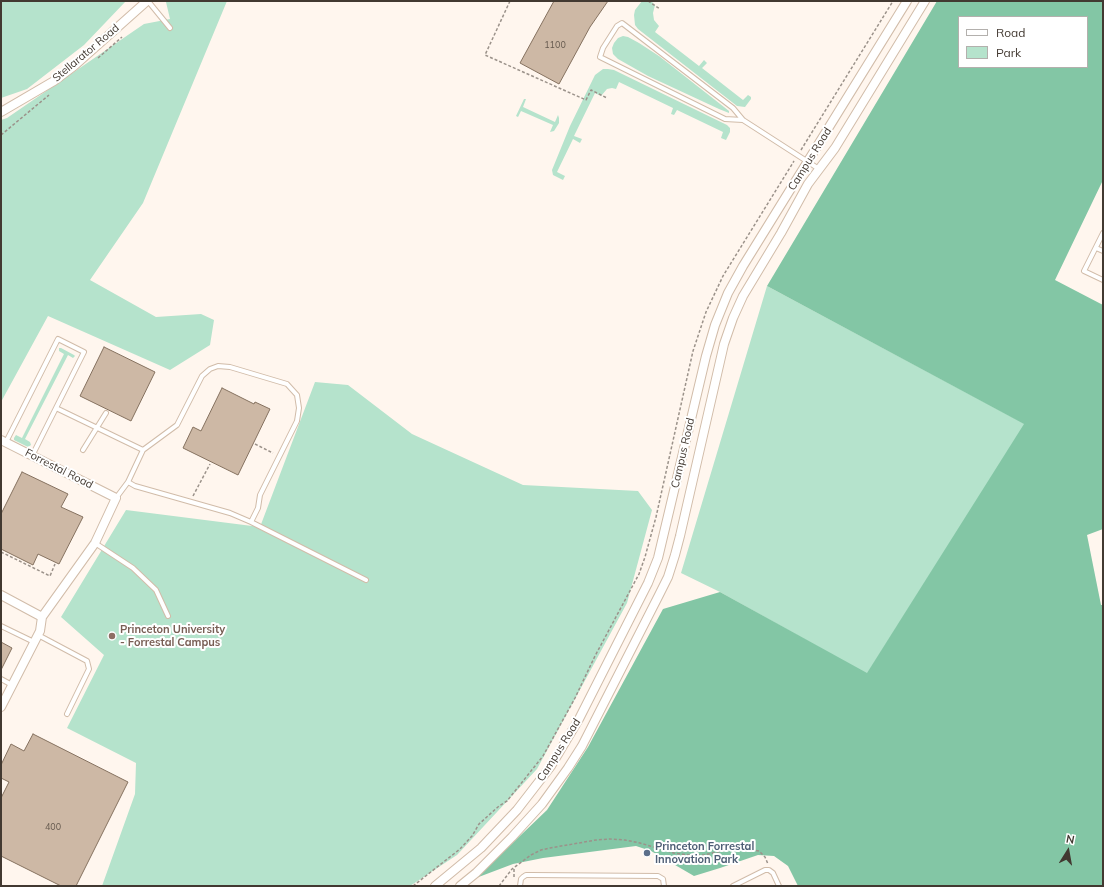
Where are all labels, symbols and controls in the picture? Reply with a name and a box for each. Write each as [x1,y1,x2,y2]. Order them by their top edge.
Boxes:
legend [958,16,1088,68]
street label: Stellarator Road [50,21,122,85]
text: Road [996,25,1025,40]
house number: 1100 [544,40,566,50]
text: Park [996,45,1021,60]
street label: Campus Road [785,125,835,193]
street label: Campus Road [668,417,698,489]
street label: Forrestal Road [23,446,95,492]
place label: Princeton University - Forrestal Campus [120,623,225,649]
marker: Princeton University - Forrestal Campus [107,631,117,641]
street label: Campus Road [534,716,584,784]
house number: 400 [45,822,61,832]
north arrow [1048,831,1088,871]
text: N [1065,832,1076,847]
place label: Princeton Forrestal Innovation Park [655,840,754,866]
marker: Princeton Forrestal Innovation Park [642,848,652,858]

